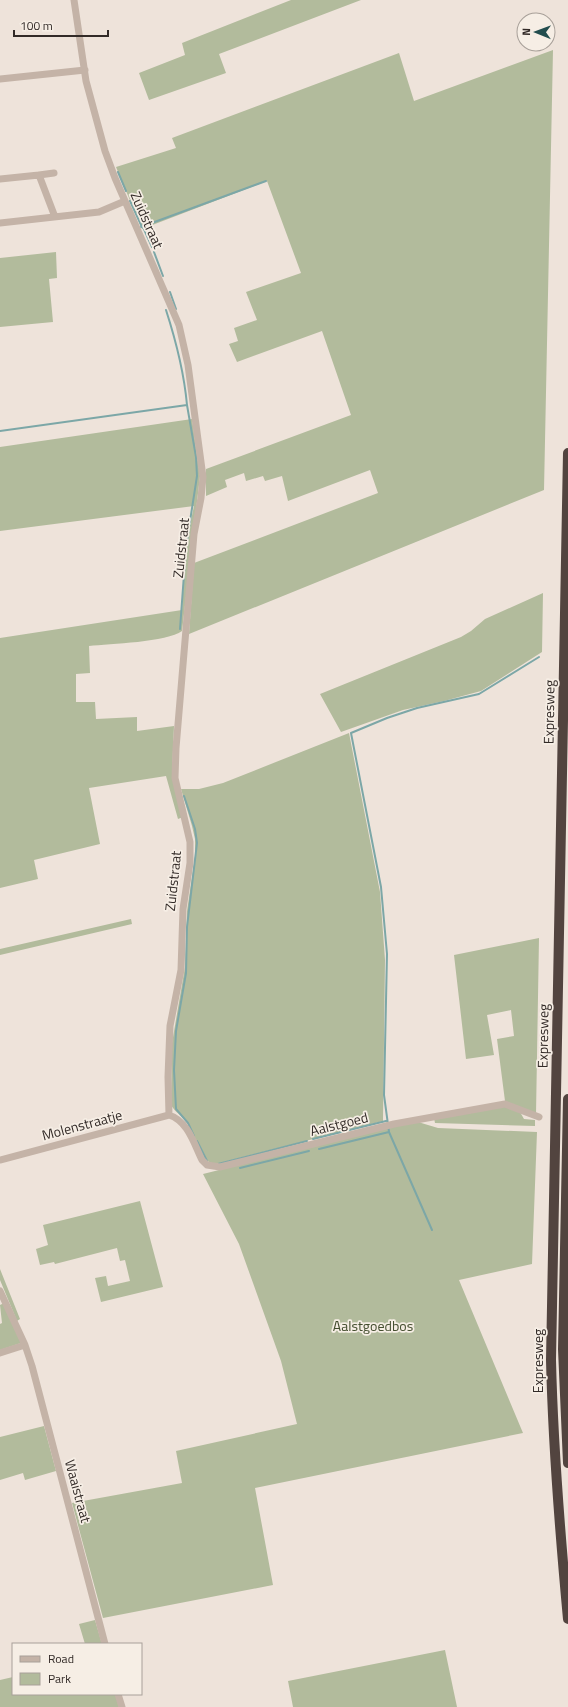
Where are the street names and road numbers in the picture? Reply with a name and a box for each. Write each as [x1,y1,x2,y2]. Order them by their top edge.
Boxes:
street label: Zuidstraat [126,188,169,252]
street label: Zuidstraat [167,517,194,579]
street label: Expresweg [537,680,560,744]
street label: Zuidstraat [159,850,186,912]
street label: Expresweg [531,1004,554,1068]
street label: Molenstraatje [39,1104,124,1145]
street label: Aalstgoed [308,1106,370,1141]
street label: Expresweg [527,1329,548,1393]
street label: Waaistraat [60,1457,97,1525]

